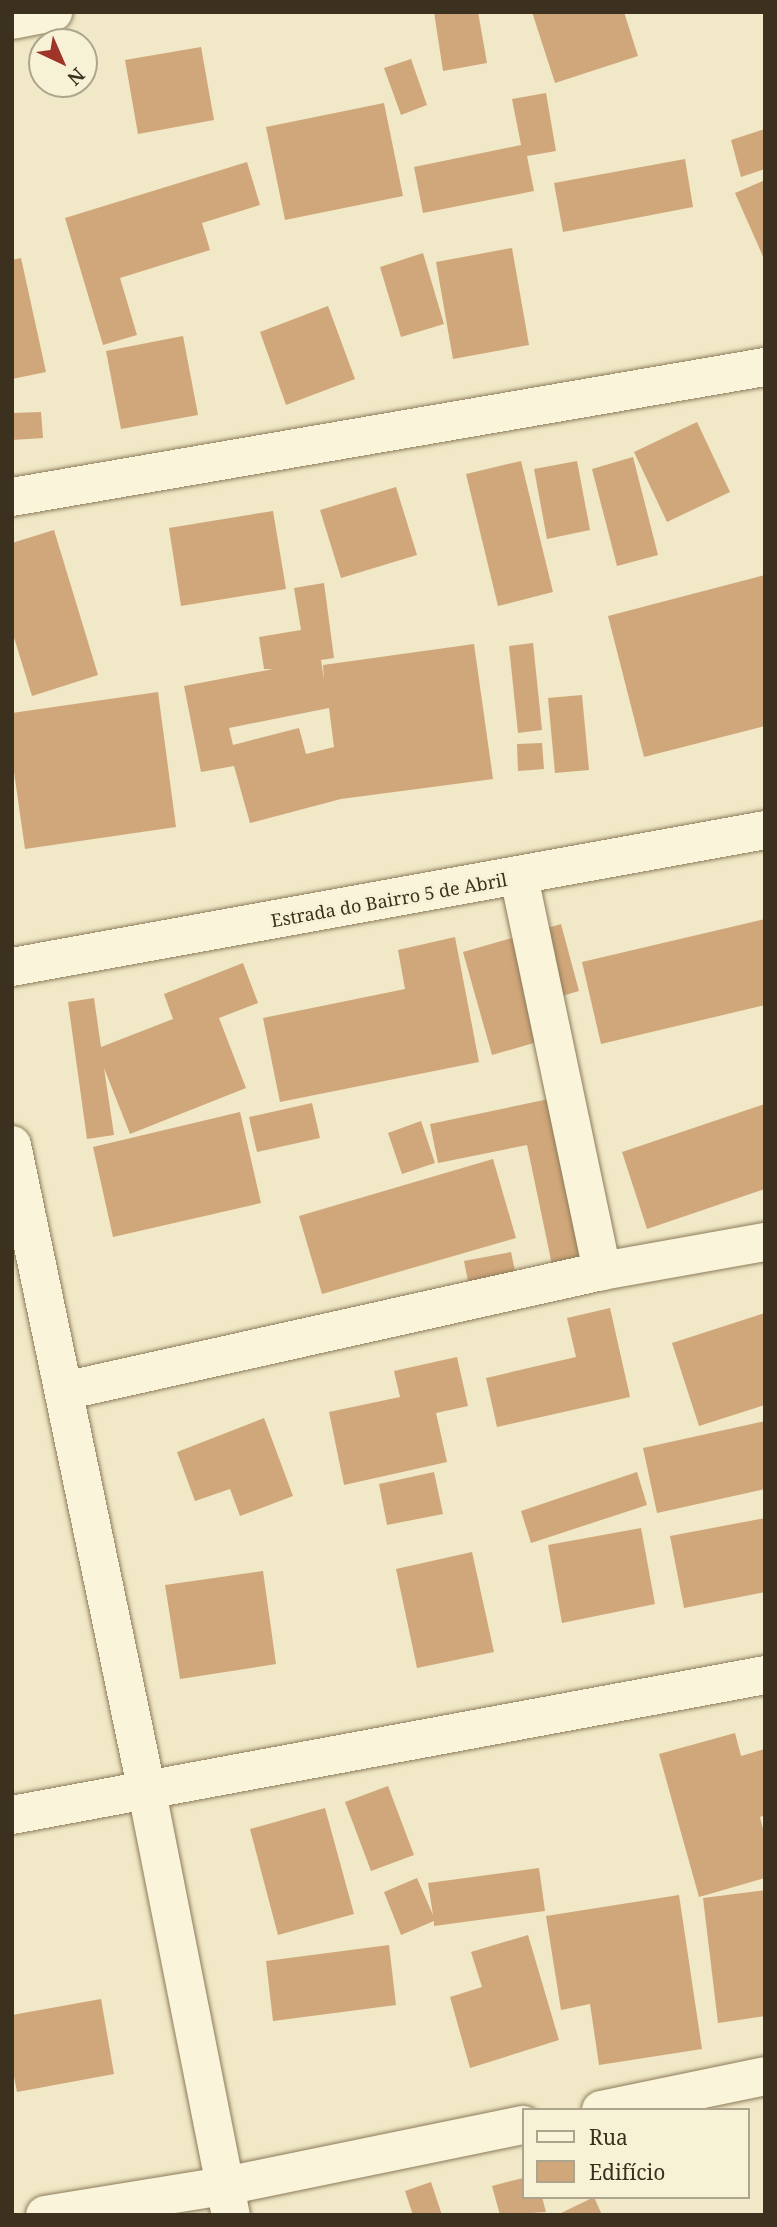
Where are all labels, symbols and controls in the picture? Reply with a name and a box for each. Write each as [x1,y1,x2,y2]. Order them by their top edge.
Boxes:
north arrow [28,28,98,98]
text: N [62,62,91,91]
street label: Estrada do Bairro 5 de Abril [269,869,509,931]
legend [522,2108,749,2199]
text: Rua [589,2123,628,2151]
text: Edifício [589,2158,665,2186]

